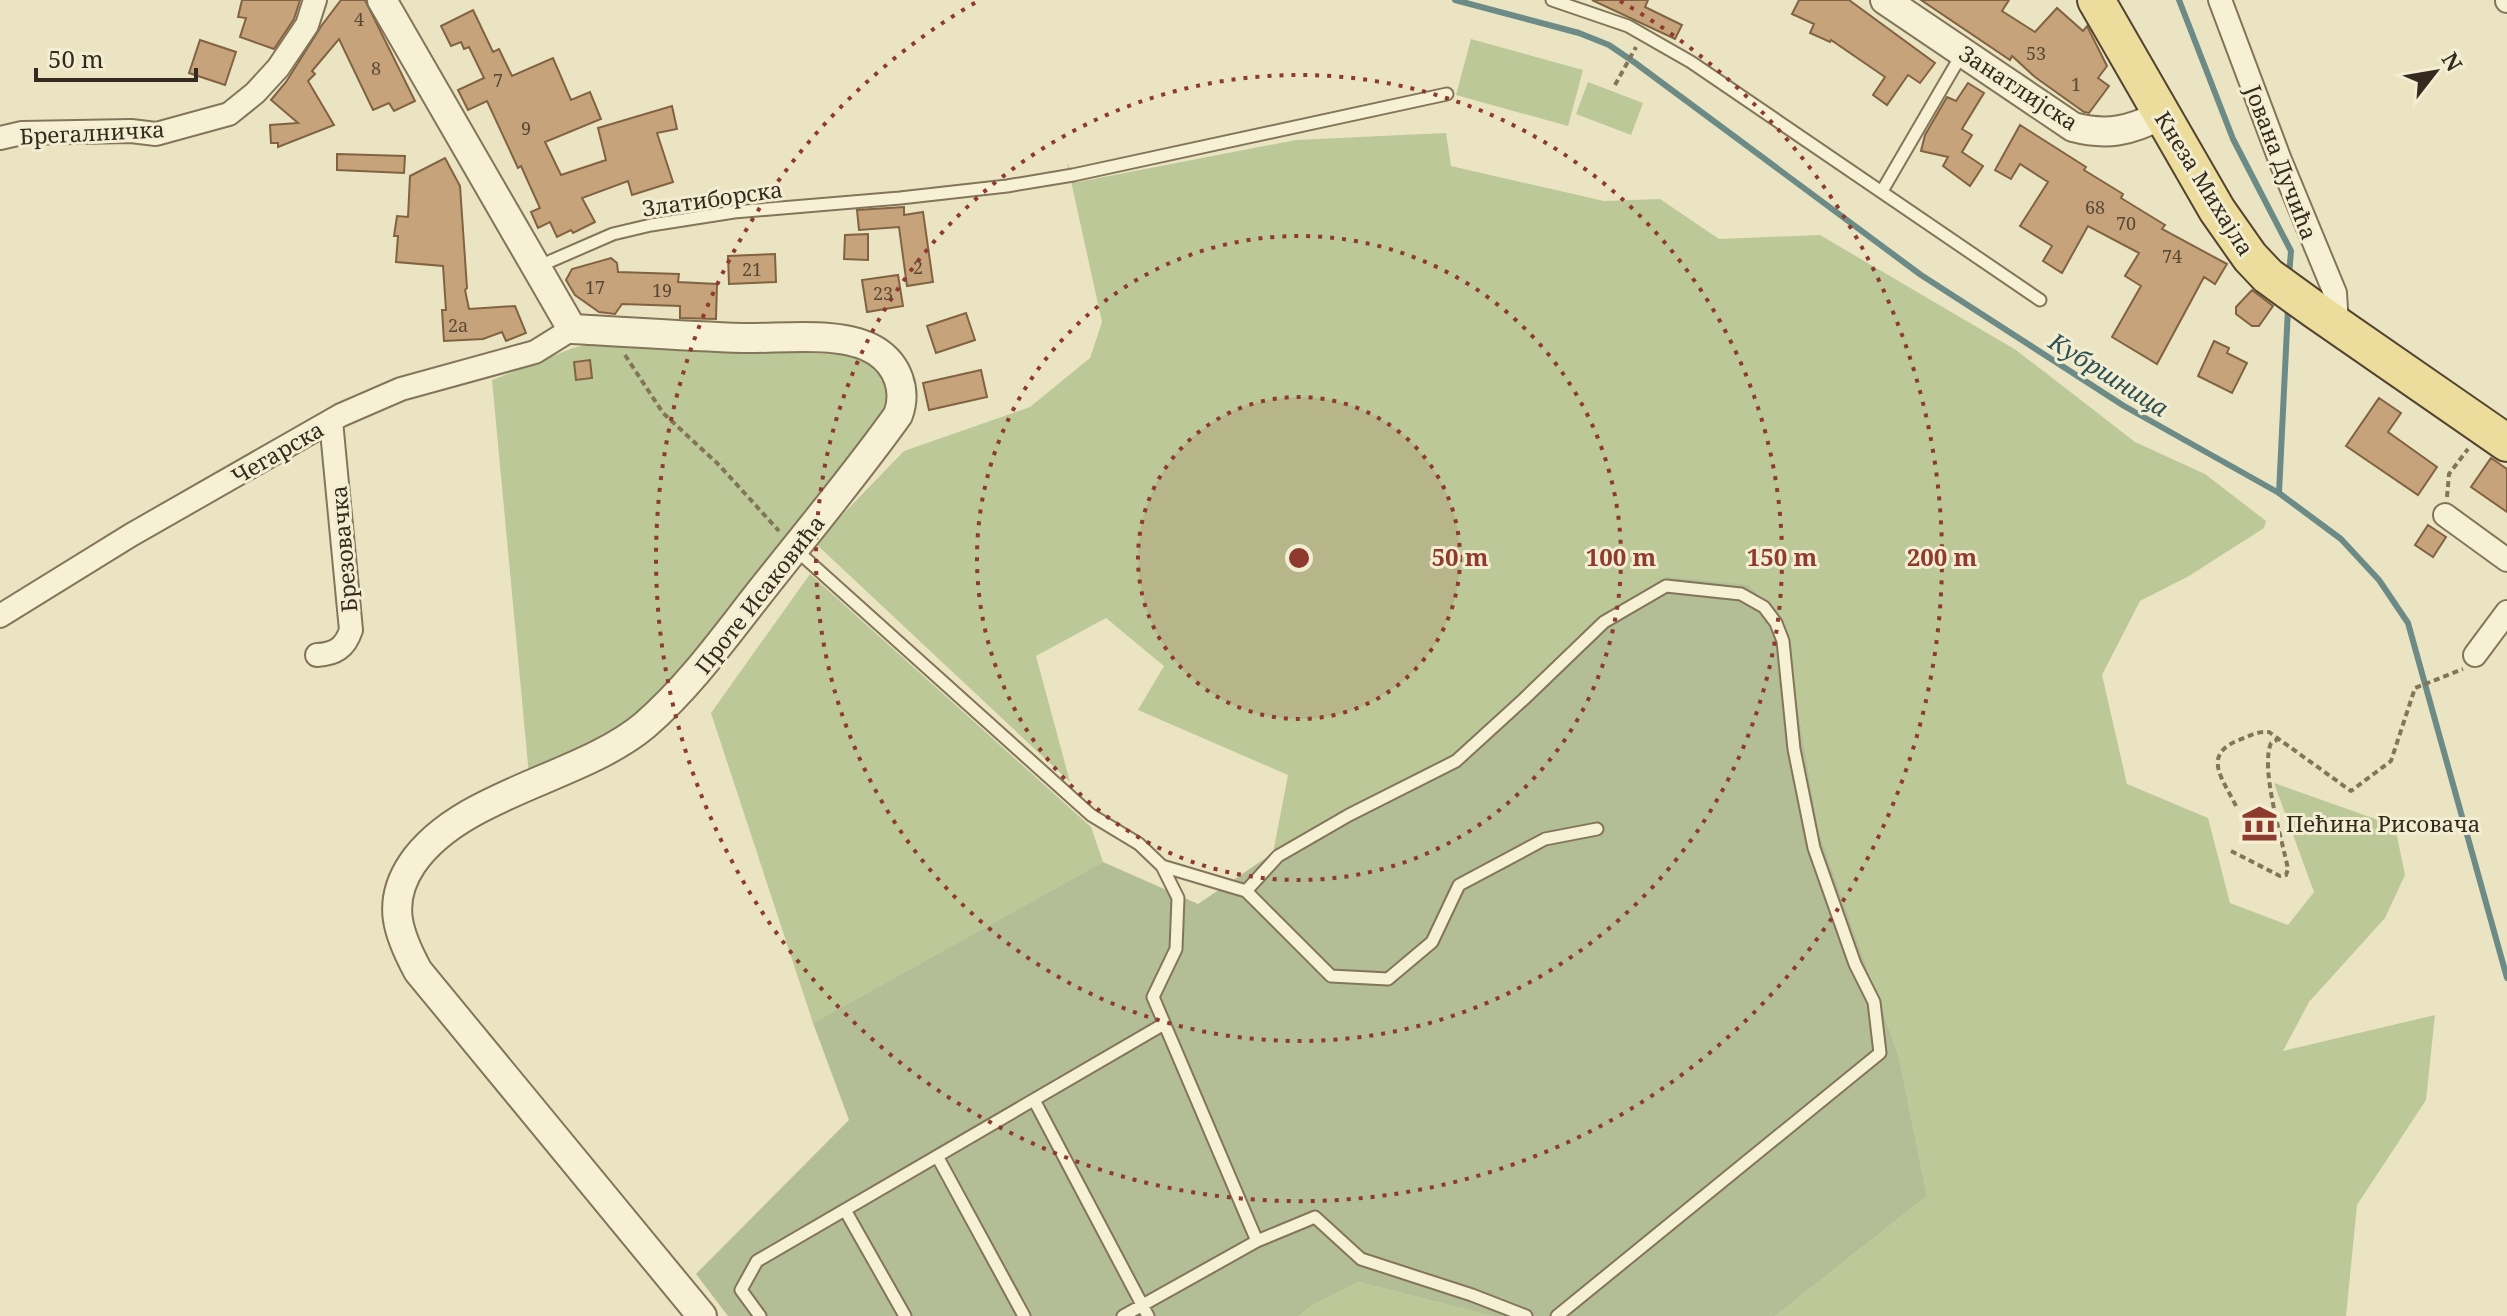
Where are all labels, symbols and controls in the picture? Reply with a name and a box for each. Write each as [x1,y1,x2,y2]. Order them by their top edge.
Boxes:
house number: 4 [354,7,364,31]
scale bar [36,32,196,82]
north arrow [2395,32,2475,112]
street label: Занатлијска [1954,37,2084,137]
house number: 53 [2026,41,2046,65]
text: 50 m [48,42,104,75]
text: N [2436,46,2470,76]
house number: 8 [371,56,381,80]
house number: 7 [493,68,503,92]
house number: 1 [2071,72,2081,96]
street label: Јована Дучића [2238,80,2325,243]
street label: Кнеза Михајла [2149,105,2261,261]
street label: Брегалничка [19,113,165,151]
house number: 9 [521,116,531,140]
street label: Златиборска [640,173,784,223]
house number: 68 [2085,195,2105,219]
house number: 70 [2116,211,2136,235]
house number: 74 [2162,244,2182,268]
house number: 2 [913,255,923,279]
house number: 21 [742,257,762,281]
house number: 17 [585,275,605,299]
house number: 19 [652,278,672,302]
house number: 23 [873,281,893,305]
house number: 2a [448,313,468,337]
water label: Кубршница [2042,324,2175,424]
street label: Чегарска [225,414,329,490]
street label: Брезовачка [323,484,363,614]
street label: Проте Исаковића [687,508,831,680]
text: 50 m [1431,540,1489,573]
text: 100 m [1586,540,1657,573]
text: 150 m [1747,540,1818,573]
text: 200 m [1907,540,1978,573]
centre of rings [1285,544,1313,572]
museum icon: Пећина Рисовача [2241,804,2279,842]
place label: Пећина Рисовача [2286,808,2480,838]

